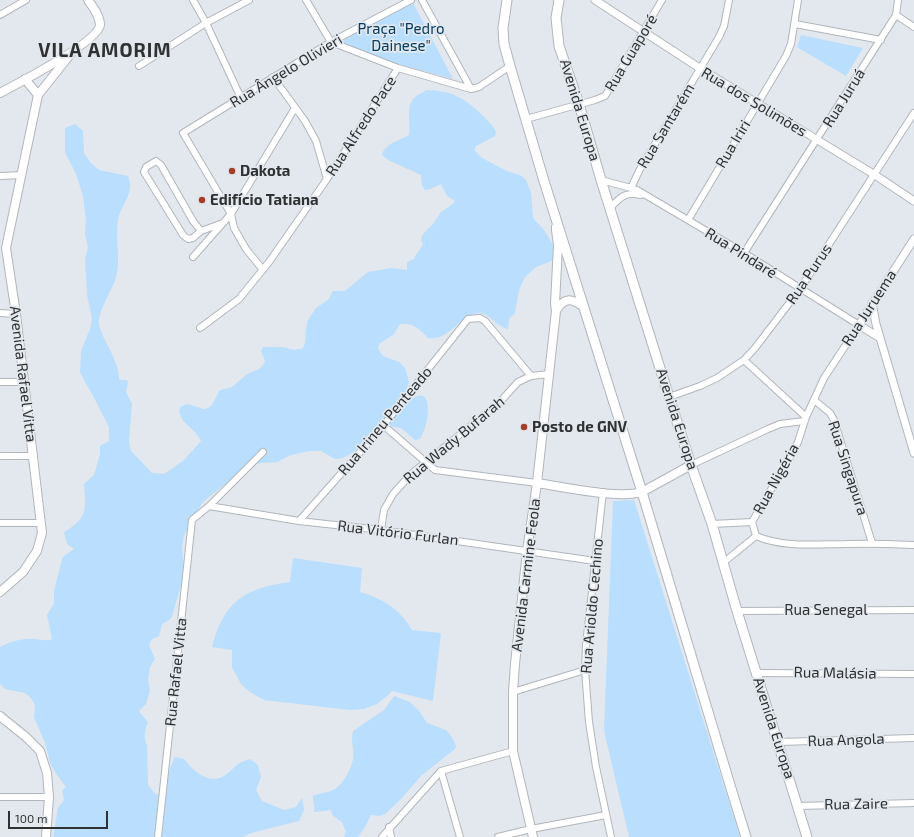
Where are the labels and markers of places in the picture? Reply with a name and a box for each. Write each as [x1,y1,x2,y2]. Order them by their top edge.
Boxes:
place label: Dakota [240,162,290,180]
marker: Dakota [227,166,237,176]
place label: Edifício Tatiana [210,191,319,209]
marker: Edifício Tatiana [197,195,207,205]
place label: Posto de GNV [532,418,627,436]
marker: Posto de GNV [519,422,529,432]

